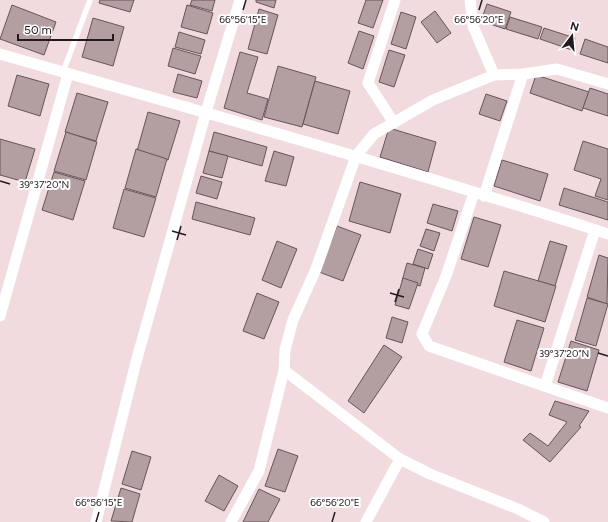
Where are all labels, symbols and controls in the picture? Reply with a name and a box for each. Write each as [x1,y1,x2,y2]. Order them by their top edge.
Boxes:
text: 66°56'15"E [219,13,267,26]
text: 66°56'20"E [454,13,504,26]
scale bar [18,16,113,42]
north arrow [552,16,592,56]
text: N [569,19,581,34]
text: 50 m [24,23,52,37]
text: 39°37'20"N [19,178,69,191]
text: 39°37'20"N [539,347,589,360]
text: 66°56'15"E [75,496,123,509]
text: 66°56'20"E [310,496,360,509]

